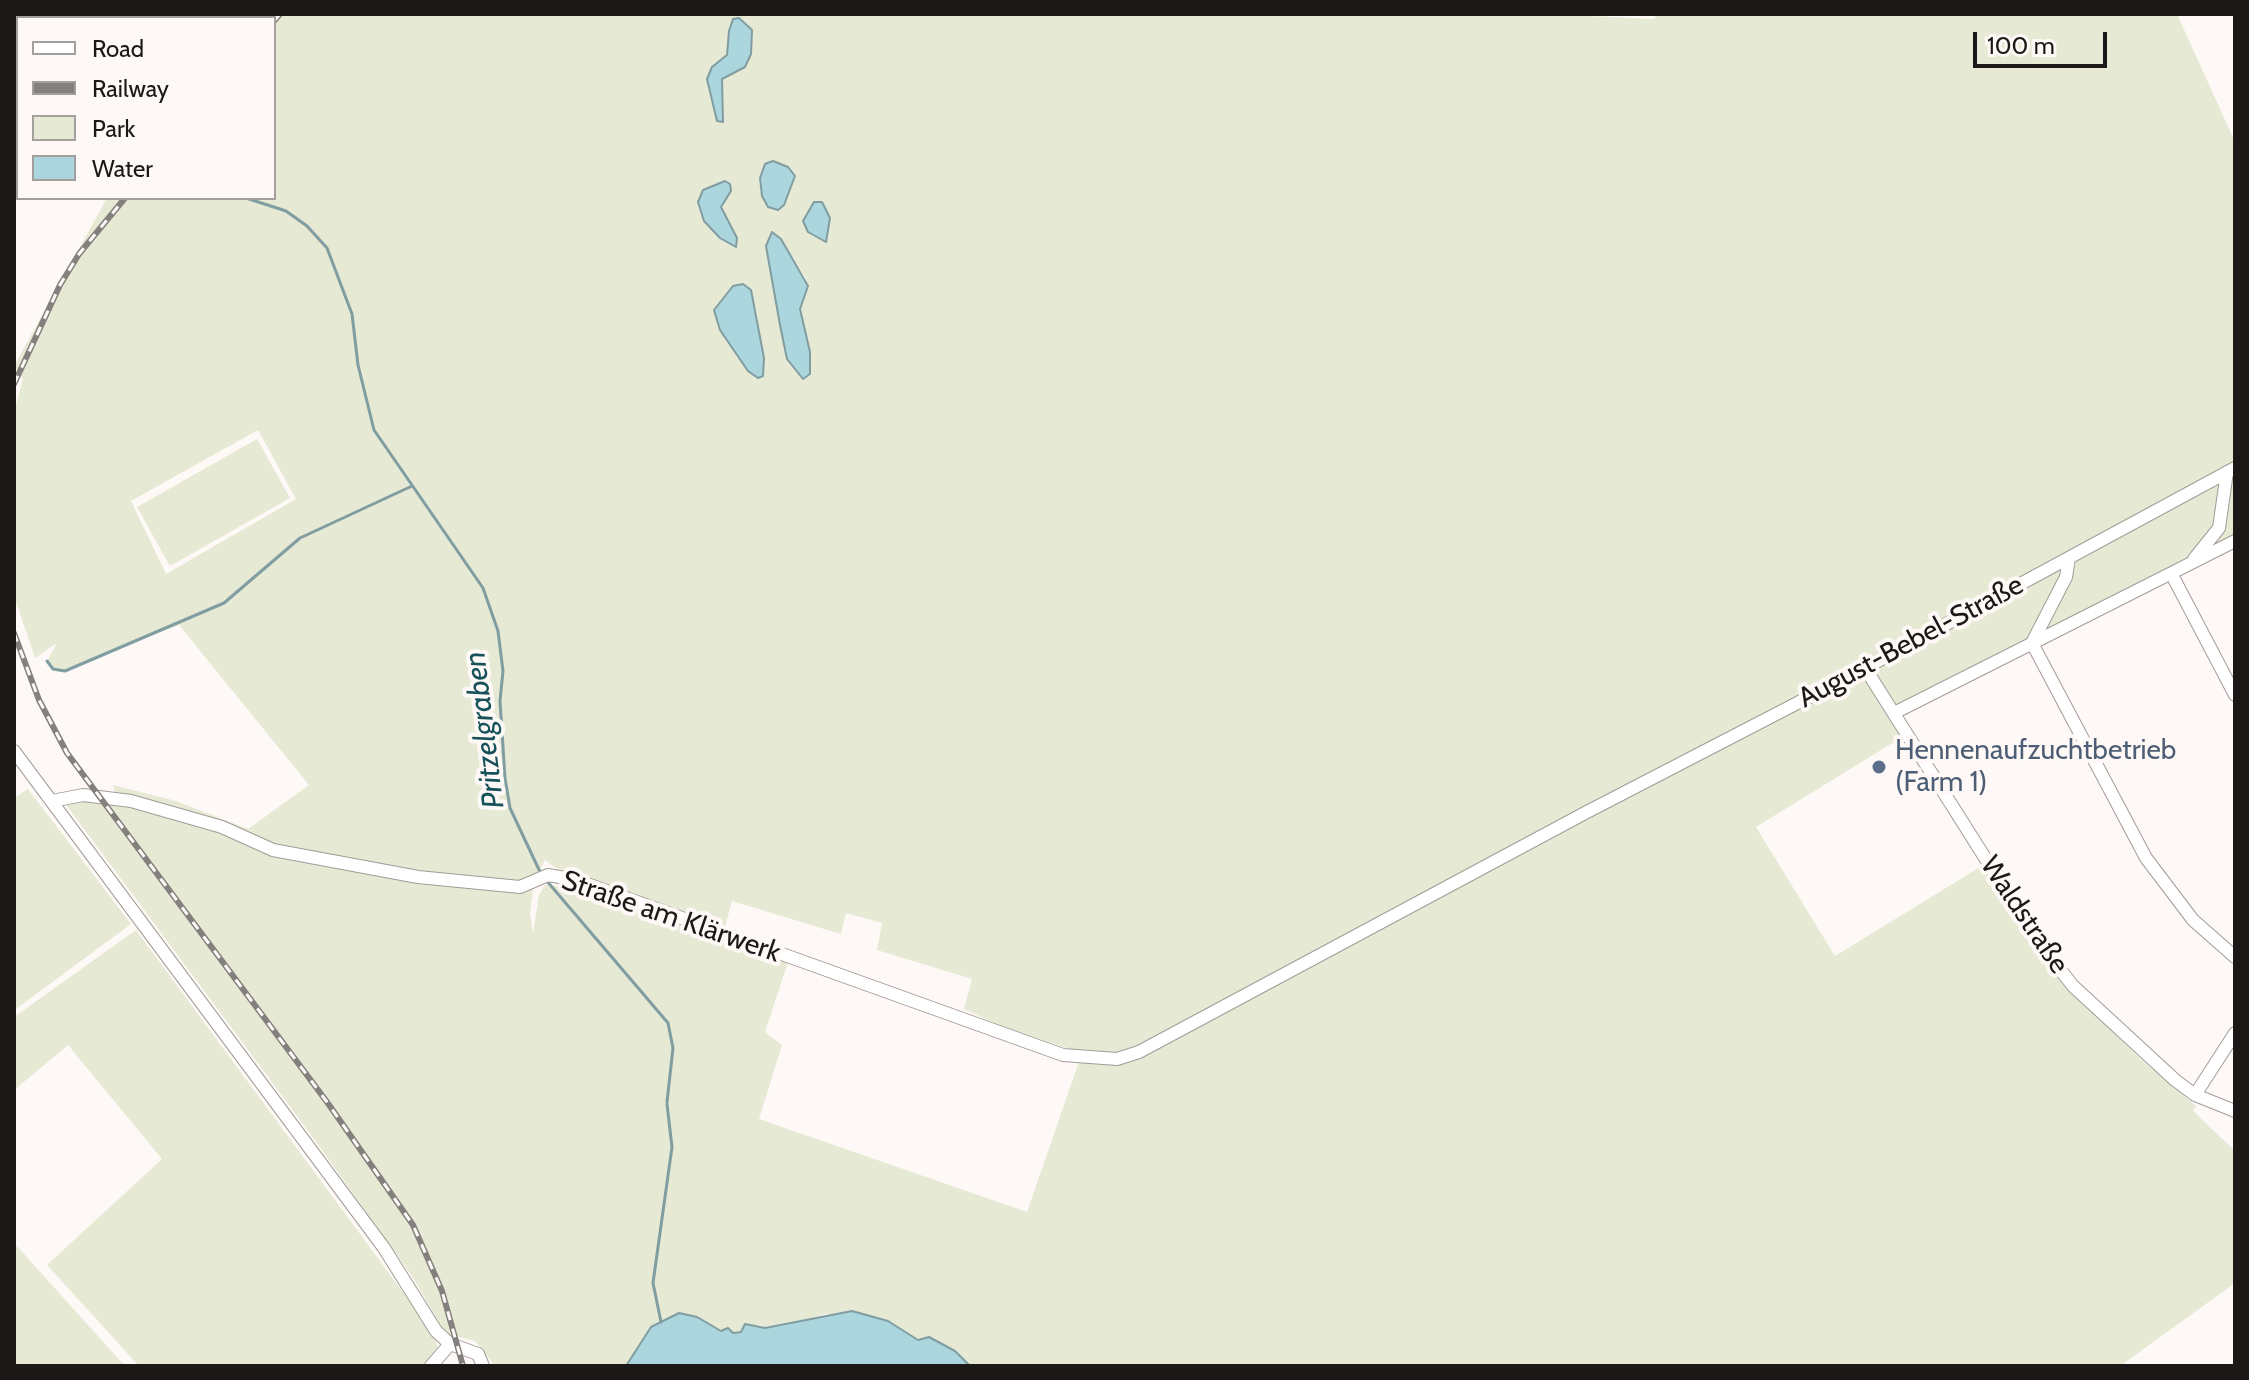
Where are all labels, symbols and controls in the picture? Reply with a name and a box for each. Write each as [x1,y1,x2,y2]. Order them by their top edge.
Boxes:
legend [16,16,276,200]
scale bar [1977,16,2111,66]
text: 100 m [1987,31,2055,60]
text: Road [92,34,144,63]
text: Railway [92,74,169,103]
text: Park [92,114,135,143]
text: Water [92,154,153,183]
street label: August-Bebel-Straße [1793,568,2029,716]
water label: Pritzelgraben [458,649,512,811]
place label: Hennenaufzuchtbetrieb (Farm 1) [1895,734,2176,800]
marker: Hennenaufzuchtbetrieb (Farm 1) [1870,758,1888,776]
street label: Waldstraße [1973,850,2075,980]
street label: Straße am Klärwerk [557,864,785,970]

